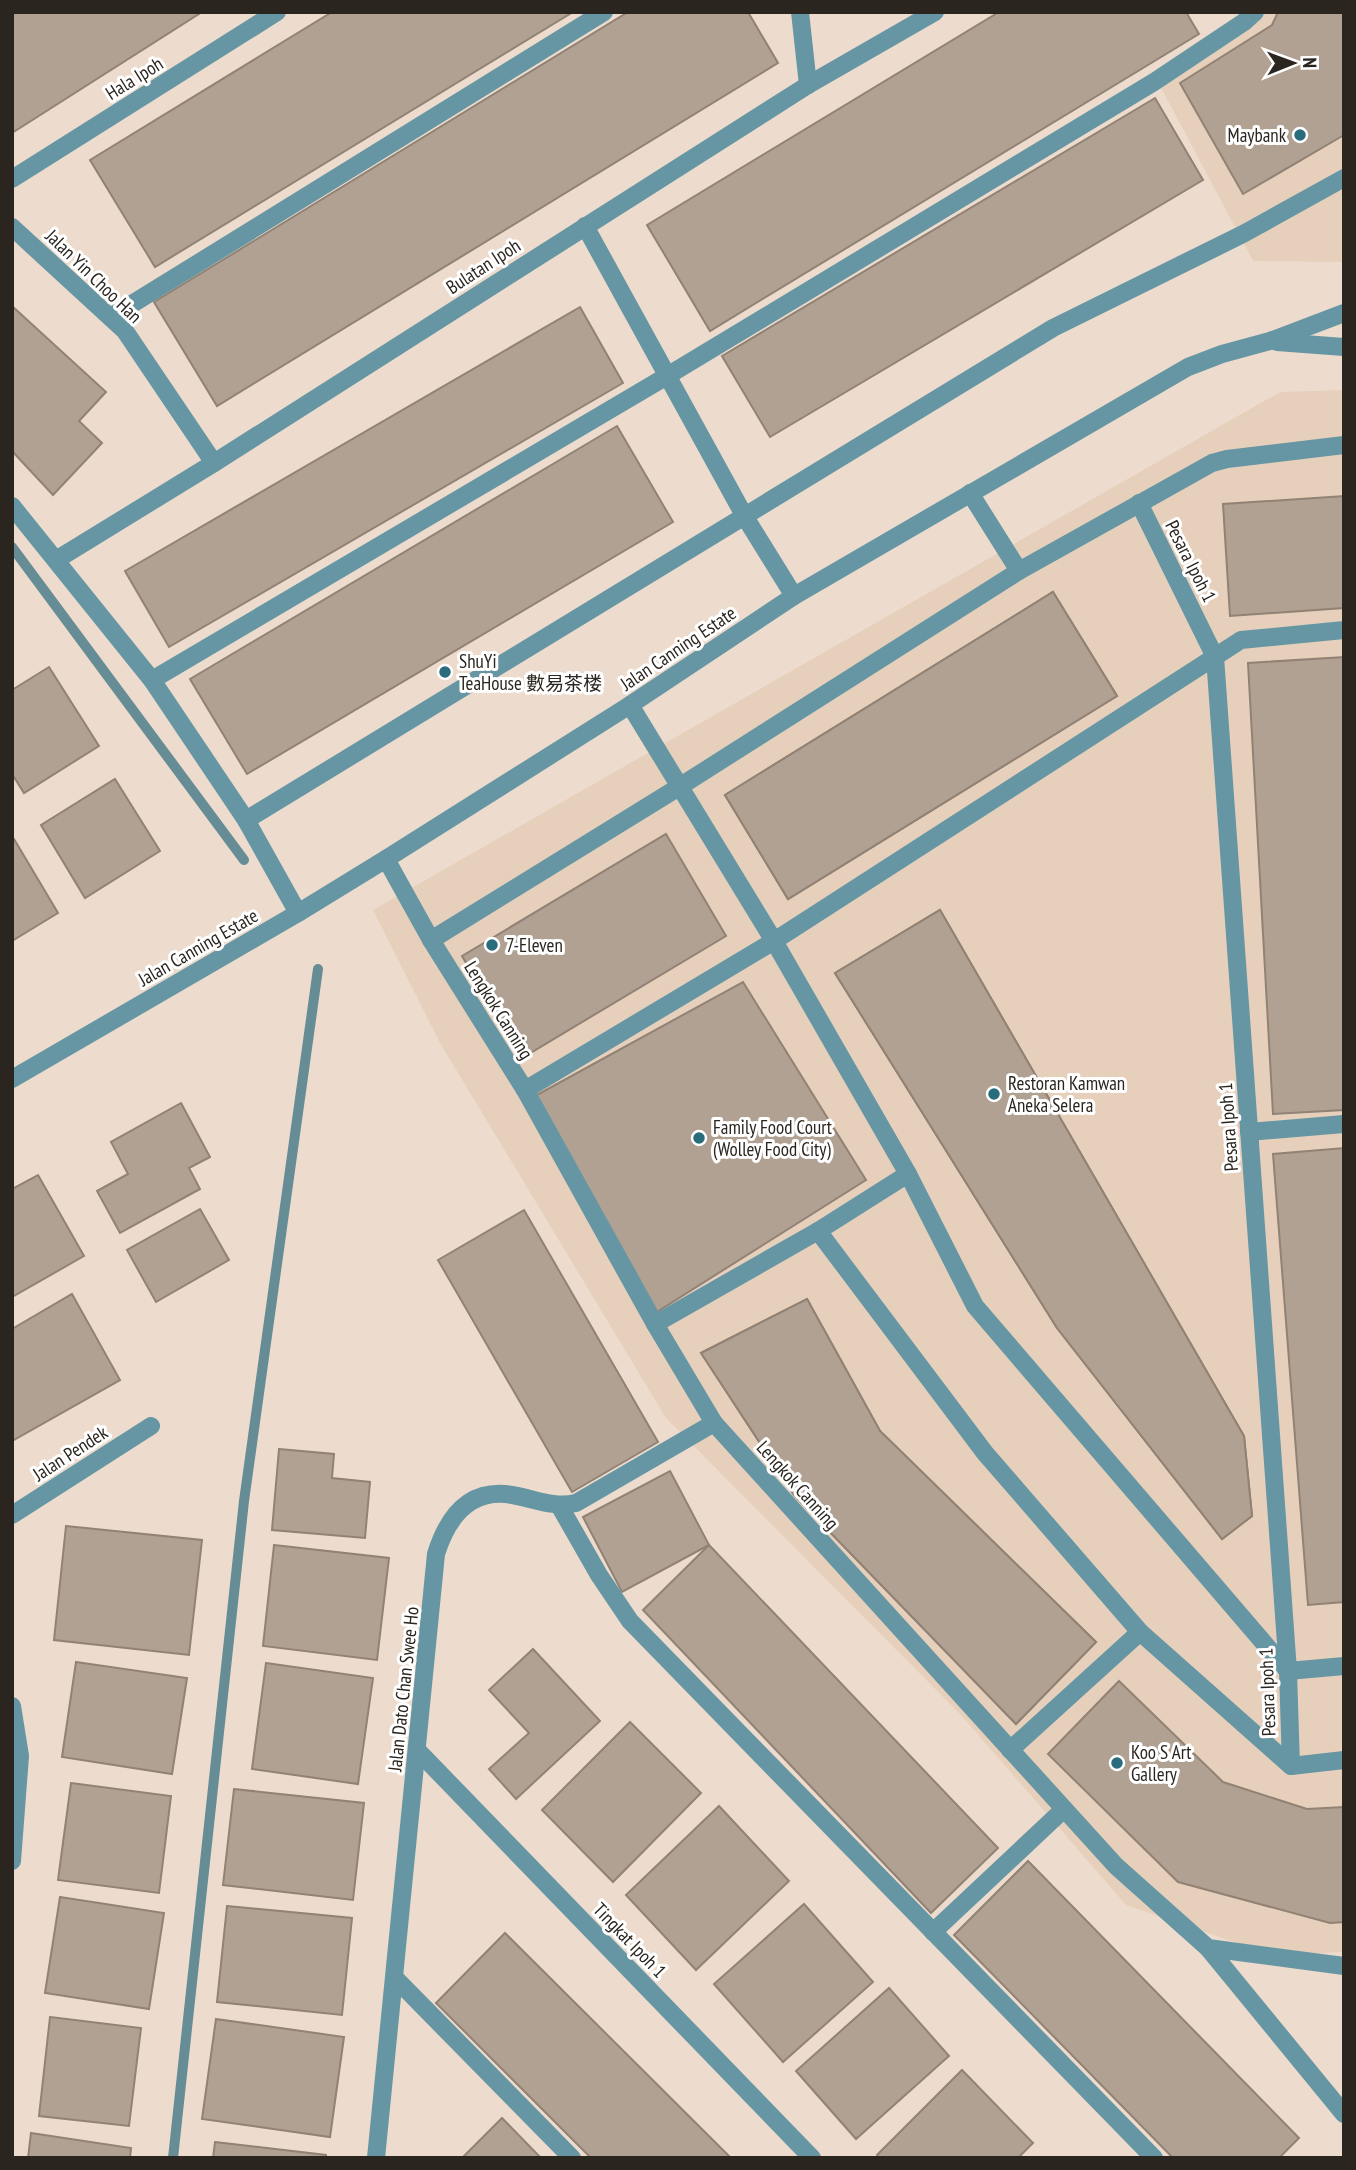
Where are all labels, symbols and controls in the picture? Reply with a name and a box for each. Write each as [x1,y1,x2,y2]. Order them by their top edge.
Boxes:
north arrow [1258,28,1328,98]
street label: Hala Ipoh [101,51,167,105]
text: N [1298,57,1322,68]
place label: Maybank [1228,123,1287,147]
marker: Maybank [1292,127,1308,143]
street label: Jalan Yin Choo Han [40,223,147,328]
street label: Bulatan Ipoh [441,233,525,299]
street label: Pesara Ipoh 1 [1160,516,1222,606]
street label: Jalan Canning Estate [615,600,741,696]
place label: ShuYi TeaHouse 數易茶楼 [459,649,602,695]
marker: ShuYi TeaHouse 數易茶楼 [437,664,453,680]
street label: Jalan Canning Estate [133,903,262,991]
place label: 7-Eleven [506,933,563,957]
marker: 7-Eleven [484,937,500,953]
street label: Lengkok Canning [459,956,539,1064]
place label: Restoran Kamwan Aneka Selera [1008,1071,1125,1117]
street label: Pesara Ipoh 1 [1213,1082,1243,1172]
marker: Restoran Kamwan Aneka Selera [986,1086,1002,1102]
place label: Family Food Court (Wolley Food City) [713,1115,833,1161]
marker: Family Food Court (Wolley Food City) [691,1130,707,1146]
street label: Jalan Pendek [27,1420,112,1487]
street label: Lengkok Canning [752,1436,844,1534]
street label: Jalan Dato Chan Swee Ho [382,1605,424,1774]
street label: Pesara Ipoh 1 [1253,1647,1281,1737]
place label: Koo S Art Gallery [1131,1740,1192,1786]
marker: Koo S Art Gallery [1109,1755,1125,1771]
street label: Tingkat Ipoh 1 [588,1897,672,1983]

